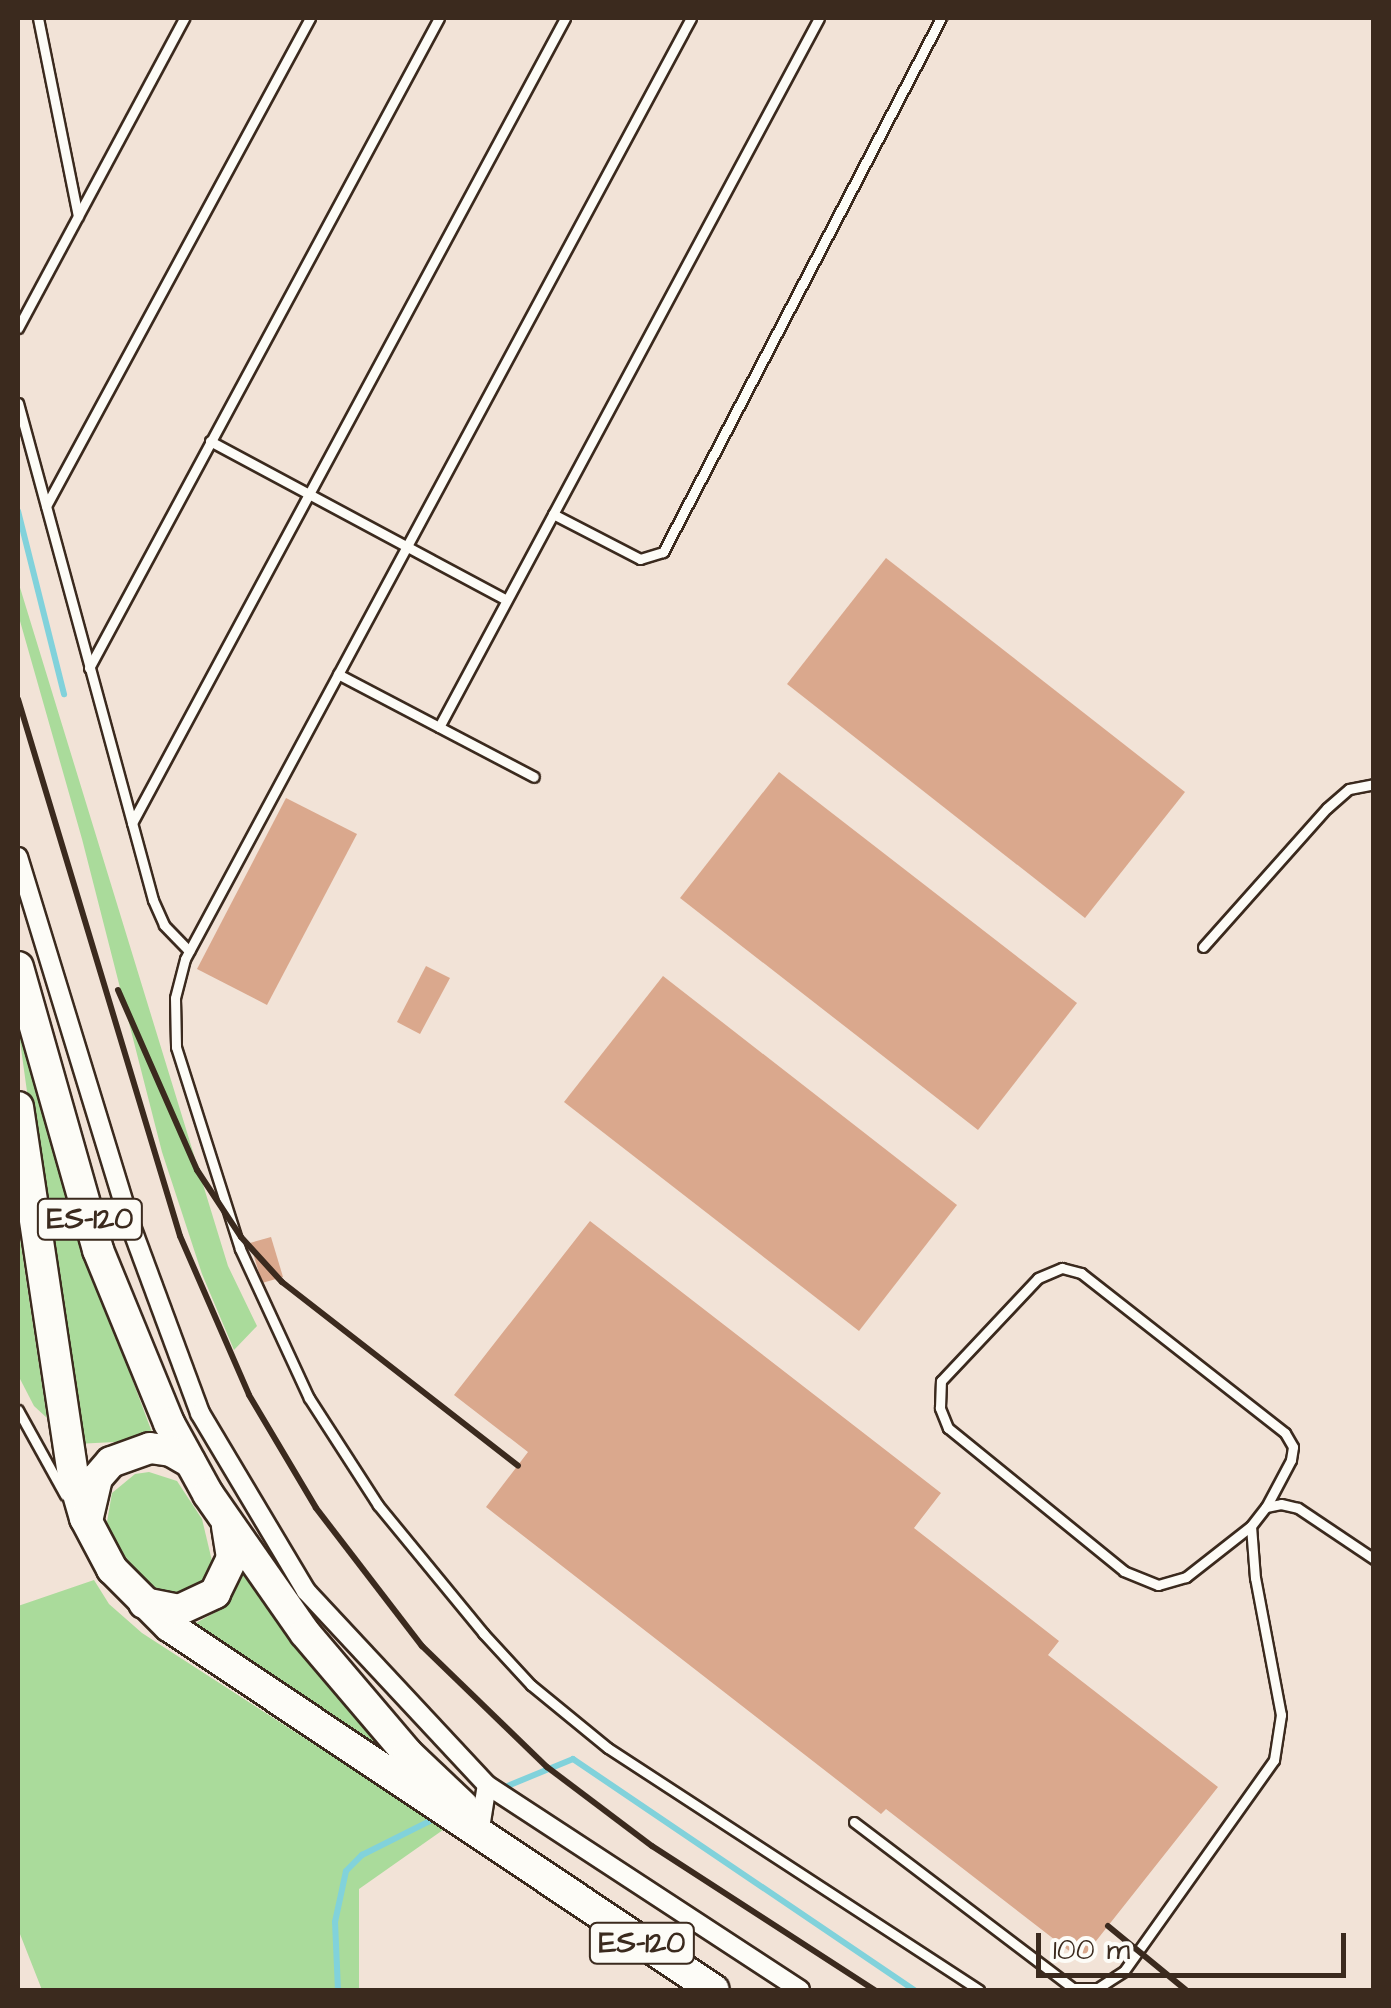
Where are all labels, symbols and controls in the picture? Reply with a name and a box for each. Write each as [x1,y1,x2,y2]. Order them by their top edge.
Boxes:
road number: ES-120 [35,1194,145,1244]
scale bar [1041,1913,1351,1975]
road number: ES-120 [587,1918,697,1968]
text: 100 m [1053,1929,1130,1971]

